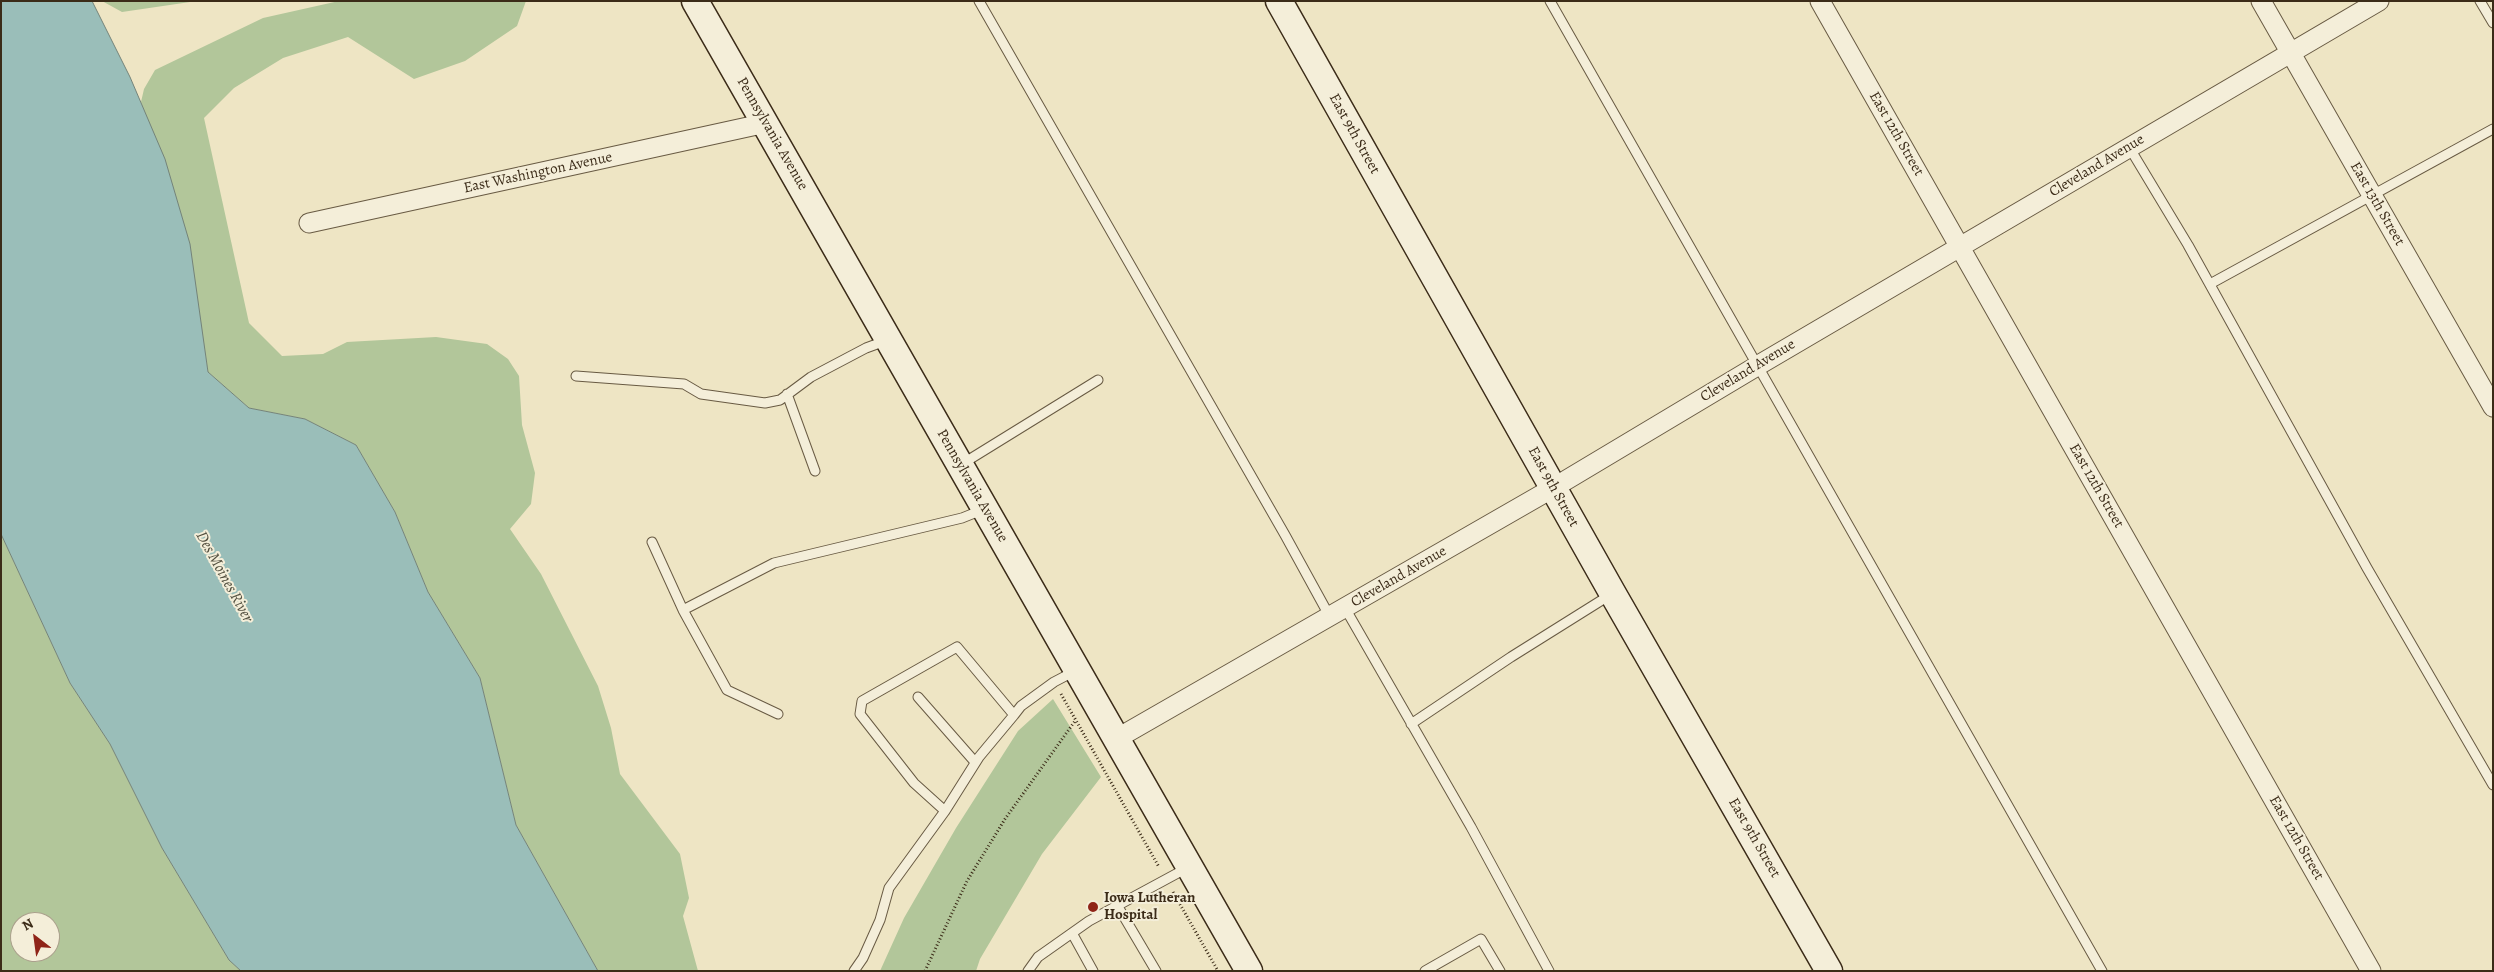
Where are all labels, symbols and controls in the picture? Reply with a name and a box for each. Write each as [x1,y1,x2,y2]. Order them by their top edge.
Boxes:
street label: Pennsylvania Avenue [732,74,812,194]
street label: East 12th Street [1865,89,1927,179]
street label: East 9th Street [1325,91,1383,177]
street label: Cleveland Avenue [2046,131,2148,201]
street label: East Washington Avenue [462,148,614,198]
street label: East 13th Street [2346,159,2408,249]
street label: Cleveland Avenue [1697,336,1799,406]
street label: Pennsylvania Avenue [932,426,1012,546]
street label: East 12th Street [2065,441,2127,531]
street label: East 9th Street [1524,444,1582,530]
water label: Des Moines River [191,528,257,626]
street label: Cleveland Avenue [1348,542,1450,612]
street label: East 12th Street [2265,793,2327,883]
street label: East 9th Street [1724,795,1784,881]
place label: Iowa Lutheran Hospital [1104,889,1195,924]
marker: Iowa Lutheran Hospital [1086,900,1100,914]
north arrow [10,912,60,962]
text: N [19,914,37,935]

